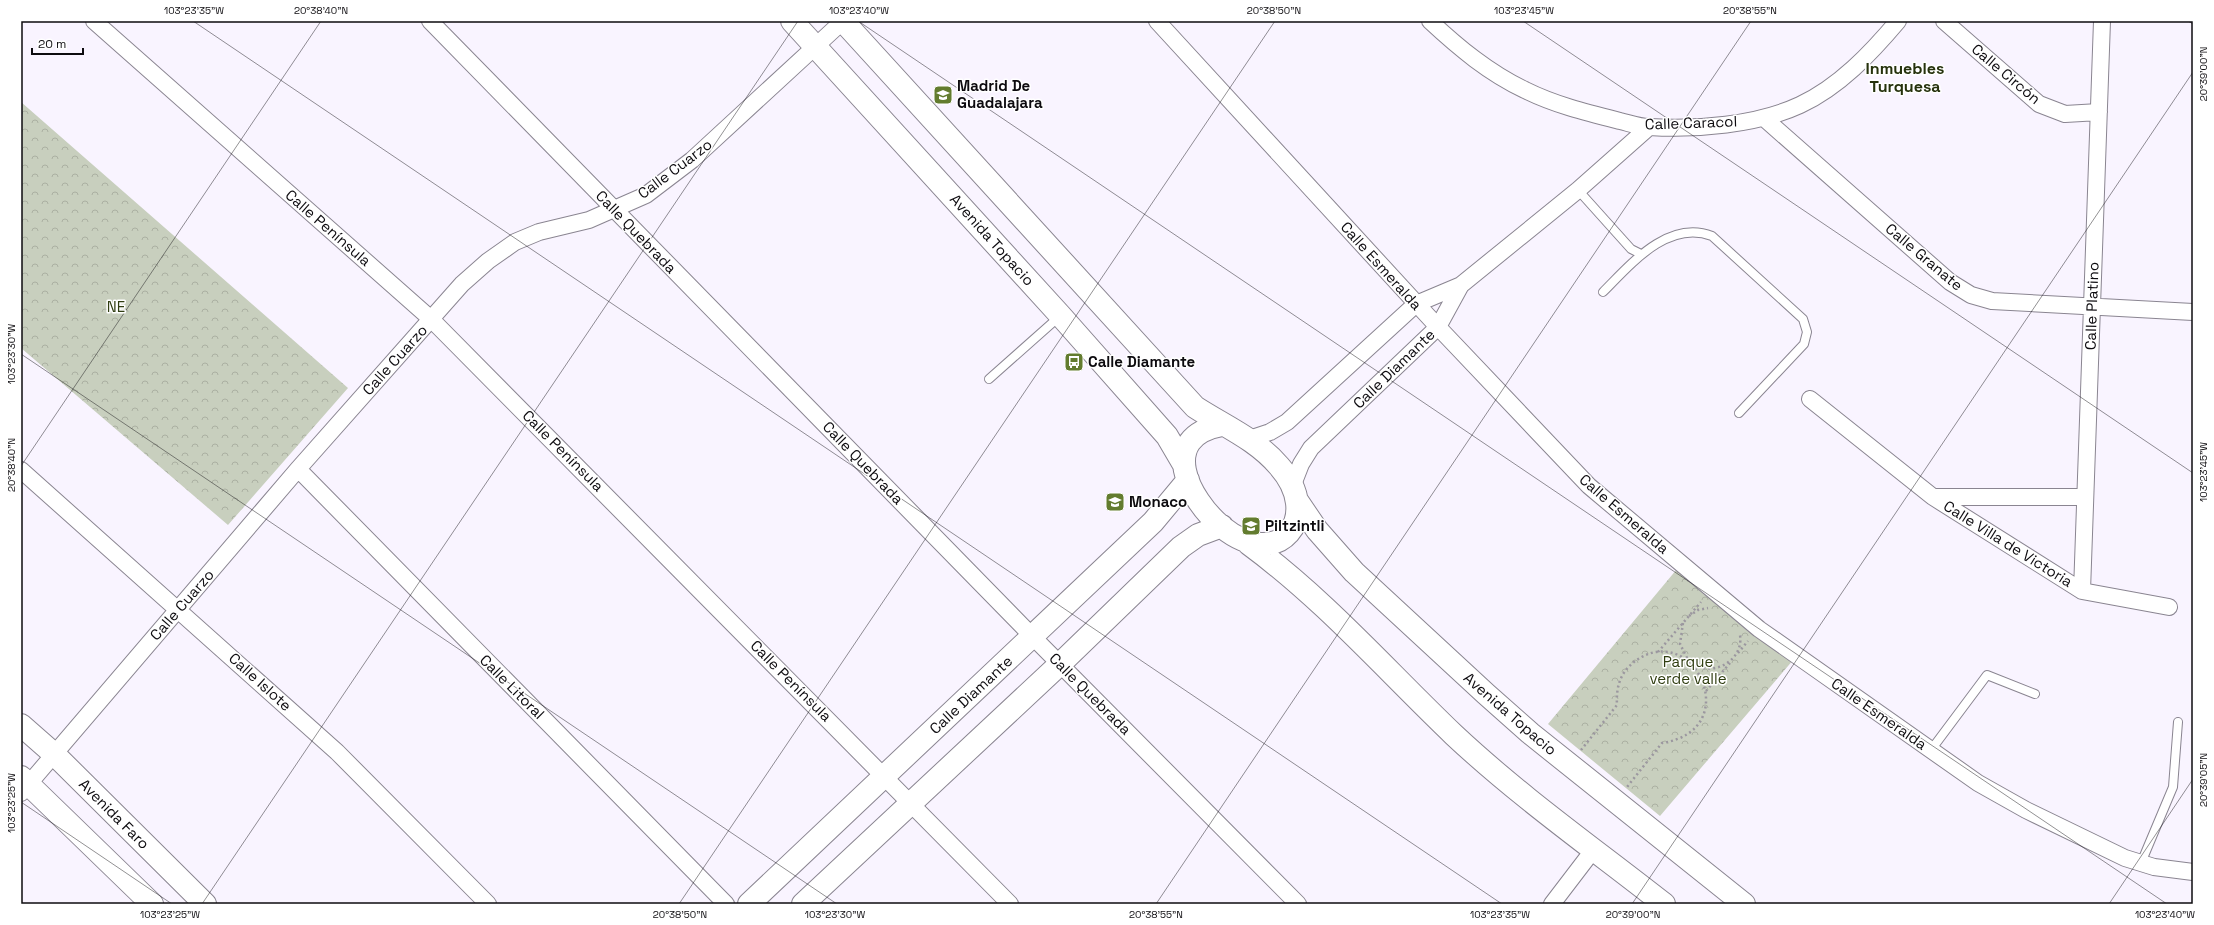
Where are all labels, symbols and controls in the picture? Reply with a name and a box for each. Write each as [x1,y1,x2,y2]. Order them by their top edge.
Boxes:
text: 103°23'35"W [164,4,224,17]
text: 20°38'40"N [294,4,348,17]
text: 103°23'40"W [829,4,889,17]
text: 20°38'50"N [1247,4,1301,17]
text: 103°23'45"W [1494,4,1554,17]
text: 20°38'55"N [1723,4,1777,17]
scale bar [32,30,83,56]
text: 20 m [38,36,66,52]
street label: Calle Circón [1968,39,2045,108]
text: 20°39'00"N [2197,47,2210,101]
district label: Inmuebles Turquesa [1866,58,1944,97]
place label: Madrid De Guadalajara [957,76,1043,112]
school or university icon: Madrid De Guadalajara [932,84,954,106]
street label: Calle Caracol [1645,111,1737,134]
street label: Calle Cuarzo [634,134,716,203]
street label: Calle Península [282,185,375,270]
street label: Calle Quebrada [592,186,681,277]
street label: Avenida Topacio [946,190,1039,290]
street label: Calle Esmeralda [1337,218,1426,314]
street label: Calle Granate [1882,219,1967,295]
street label: Calle Platino [2080,262,2103,350]
park label: NE [107,297,125,316]
street label: Calle Cuarzo [358,321,431,399]
text: 103°23'30"W [5,324,18,384]
street label: Calle Diamante [1349,325,1439,413]
bus stop icon: Calle Diamante [1063,351,1085,373]
place label: Calle Diamante [1088,352,1196,371]
street label: Calle Península [519,406,608,496]
street label: Calle Quebrada [819,417,908,508]
text: 20°38'40"N [5,438,18,492]
text: 103°23'45"W [2197,442,2210,502]
street label: Calle Esmeralda [1576,470,1673,558]
school or university icon: Monaco [1104,491,1126,513]
place label: Monaco [1129,492,1187,511]
street label: Calle Villa de Victoria [1940,496,2077,591]
school or university icon: Piltzintli [1240,515,1262,537]
place label: Piltzintli [1265,516,1325,535]
street label: Calle Cuarzo [146,565,218,644]
street label: Calle Península [747,636,836,726]
street label: Calle Islote [225,648,296,715]
street label: Calle Quebrada [1045,649,1136,739]
street label: Calle Litoral [476,650,549,723]
street label: Calle Diamante [925,651,1016,738]
park label: Parque verde valle [1649,652,1727,688]
street label: Avenida Topacio [1460,668,1561,759]
street label: Calle Esmeralda [1828,674,1931,754]
text: 20°39'05"N [2197,753,2210,807]
text: 103°23'25"W [5,773,18,833]
street label: Avenida Faro [75,774,154,853]
text: 103°23'25"W [140,908,200,921]
text: 20°38'50"N [653,908,707,921]
text: 103°23'30"W [805,908,865,921]
text: 20°38'55"N [1129,908,1183,921]
text: 103°23'35"W [1470,908,1530,921]
text: 20°39'00"N [1606,908,1660,921]
text: 103°23'40"W [2135,908,2195,921]

